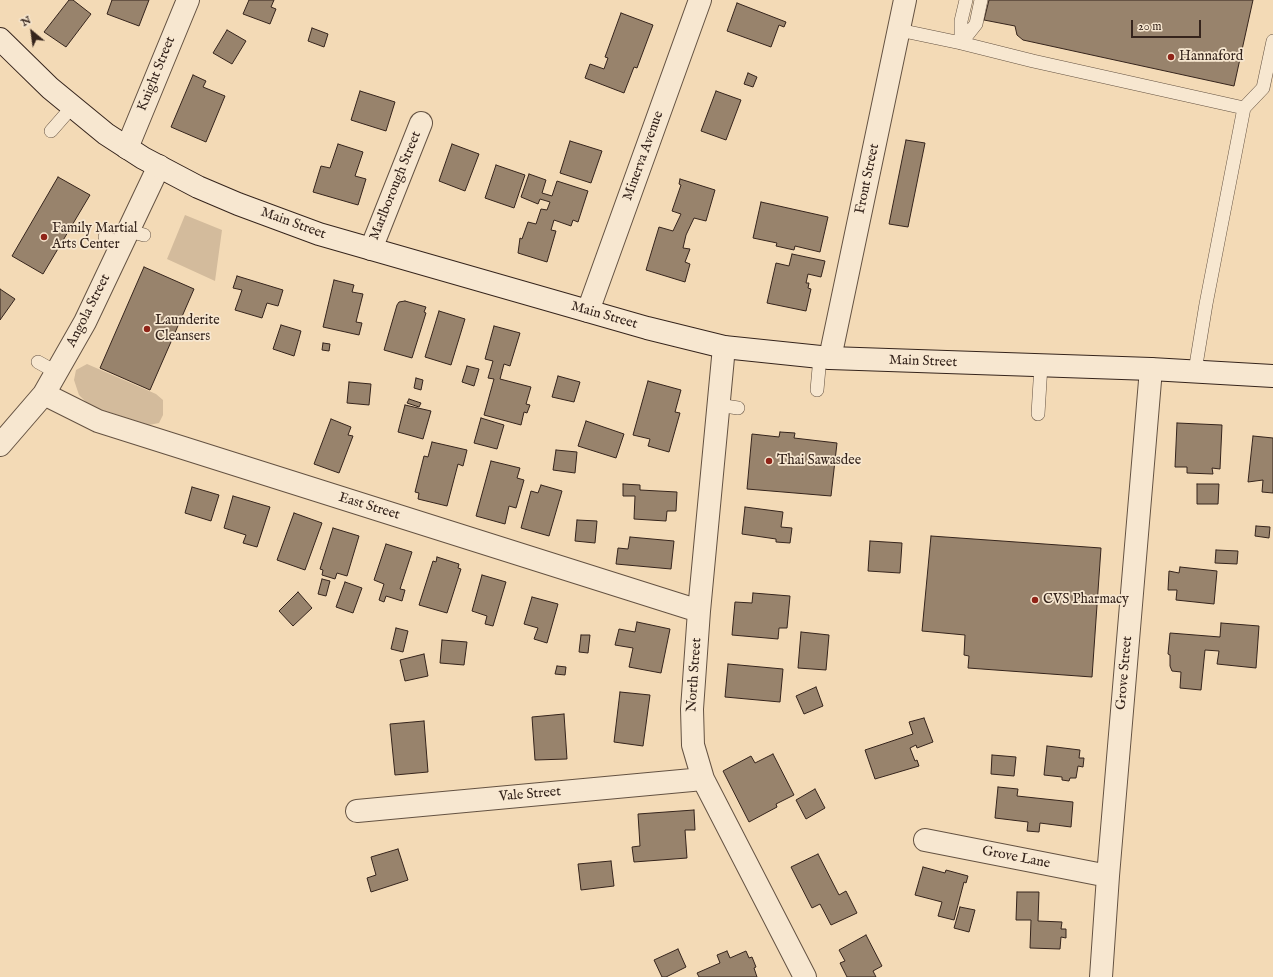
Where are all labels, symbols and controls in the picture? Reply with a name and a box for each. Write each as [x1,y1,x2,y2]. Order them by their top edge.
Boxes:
north arrow [12,12,52,52]
scale bar [1133,12,1203,38]
text: N [19,13,34,30]
text: 20 m [1138,19,1161,34]
street label: Knight Street [134,34,180,114]
place label: Hannaford [1179,49,1243,65]
marker: Hannaford [1166,52,1176,62]
street label: Minerva Avenue [620,109,668,203]
street label: Marlborough Street [366,129,426,243]
street label: Front Street [852,142,884,216]
street label: Main Street [258,204,328,244]
place label: Family Martial Arts Center [52,221,138,254]
marker: Family Martial Arts Center [39,232,49,242]
street label: Angola Street [63,272,115,350]
street label: Main Street [569,299,639,333]
place label: Launderite Cleansers [155,313,220,346]
marker: Launderite Cleansers [142,324,152,334]
street label: Main Street [889,352,957,372]
place label: Thai Sawasdee [777,453,861,469]
marker: Thai Sawasdee [764,456,774,466]
street label: East Street [336,490,402,524]
place label: CVS Pharmacy [1043,592,1129,608]
marker: CVS Pharmacy [1030,595,1040,605]
street label: Grove Street [1113,635,1137,711]
street label: North Street [684,637,706,713]
street label: Vale Street [498,784,562,806]
street label: Grove Lane [980,843,1052,873]

